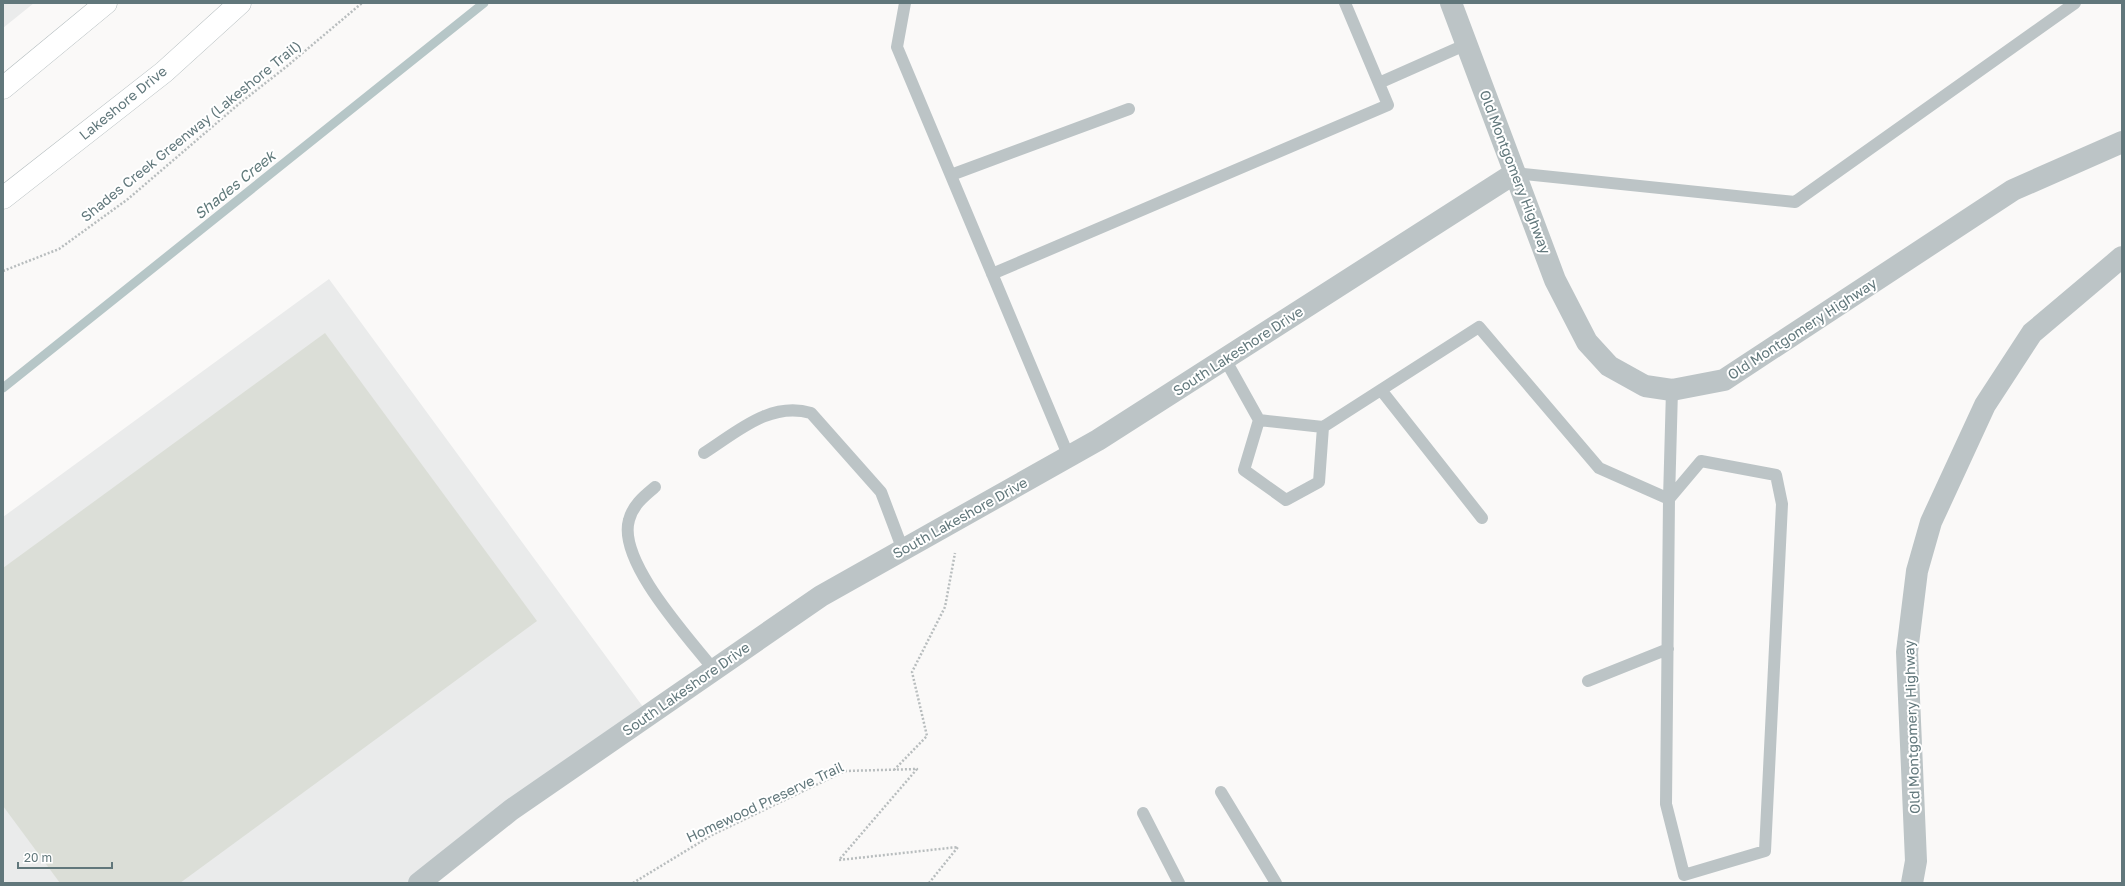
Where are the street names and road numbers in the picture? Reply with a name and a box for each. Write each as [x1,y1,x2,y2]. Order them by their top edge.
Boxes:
street label: Shades Creek Greenway (Lakeshore Trail) [78,37,304,225]
street label: Lakeshore Drive [75,62,170,143]
street label: Old Montgomery Highway [1476,88,1555,256]
street label: Old Montgomery Highway [1724,274,1879,383]
street label: South Lakeshore Drive [1170,302,1306,399]
street label: South Lakeshore Drive [889,473,1030,562]
street label: South Lakeshore Drive [619,638,753,739]
street label: Old Montgomery Highway [1900,640,1923,814]
street label: Homewood Preserve Trail [683,758,846,846]

